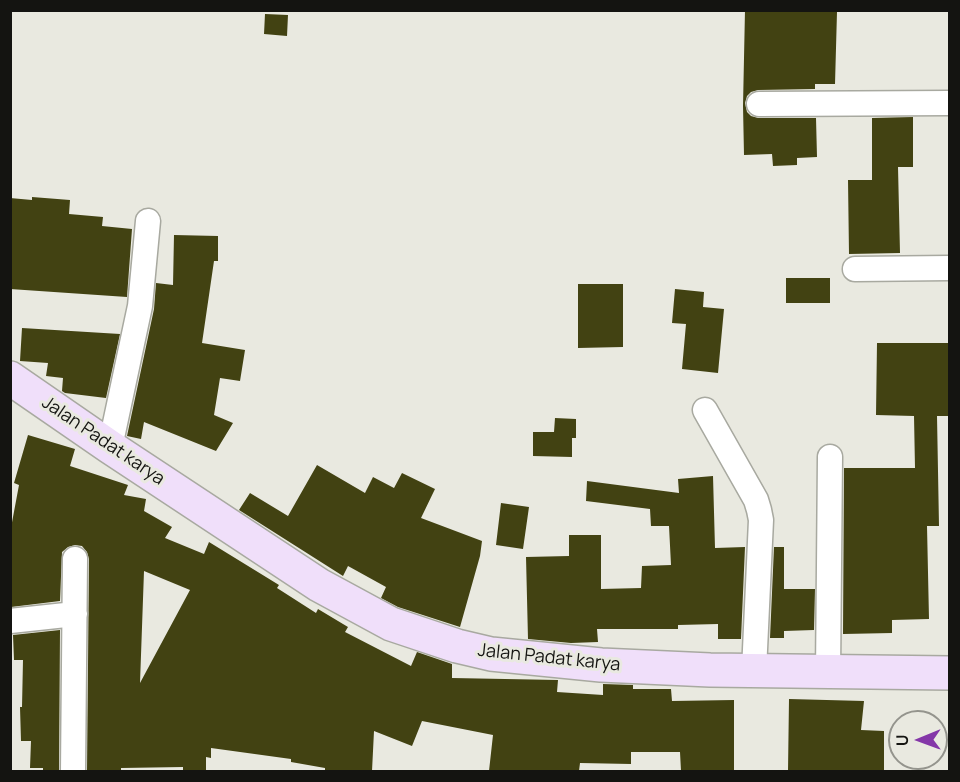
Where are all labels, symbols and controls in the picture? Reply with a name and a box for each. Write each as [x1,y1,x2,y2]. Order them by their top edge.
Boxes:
street label: Jalan Padat karya [38,392,168,490]
street label: Jalan Padat karya [477,640,621,676]
north arrow [888,710,948,770]
text: U [891,734,913,746]

